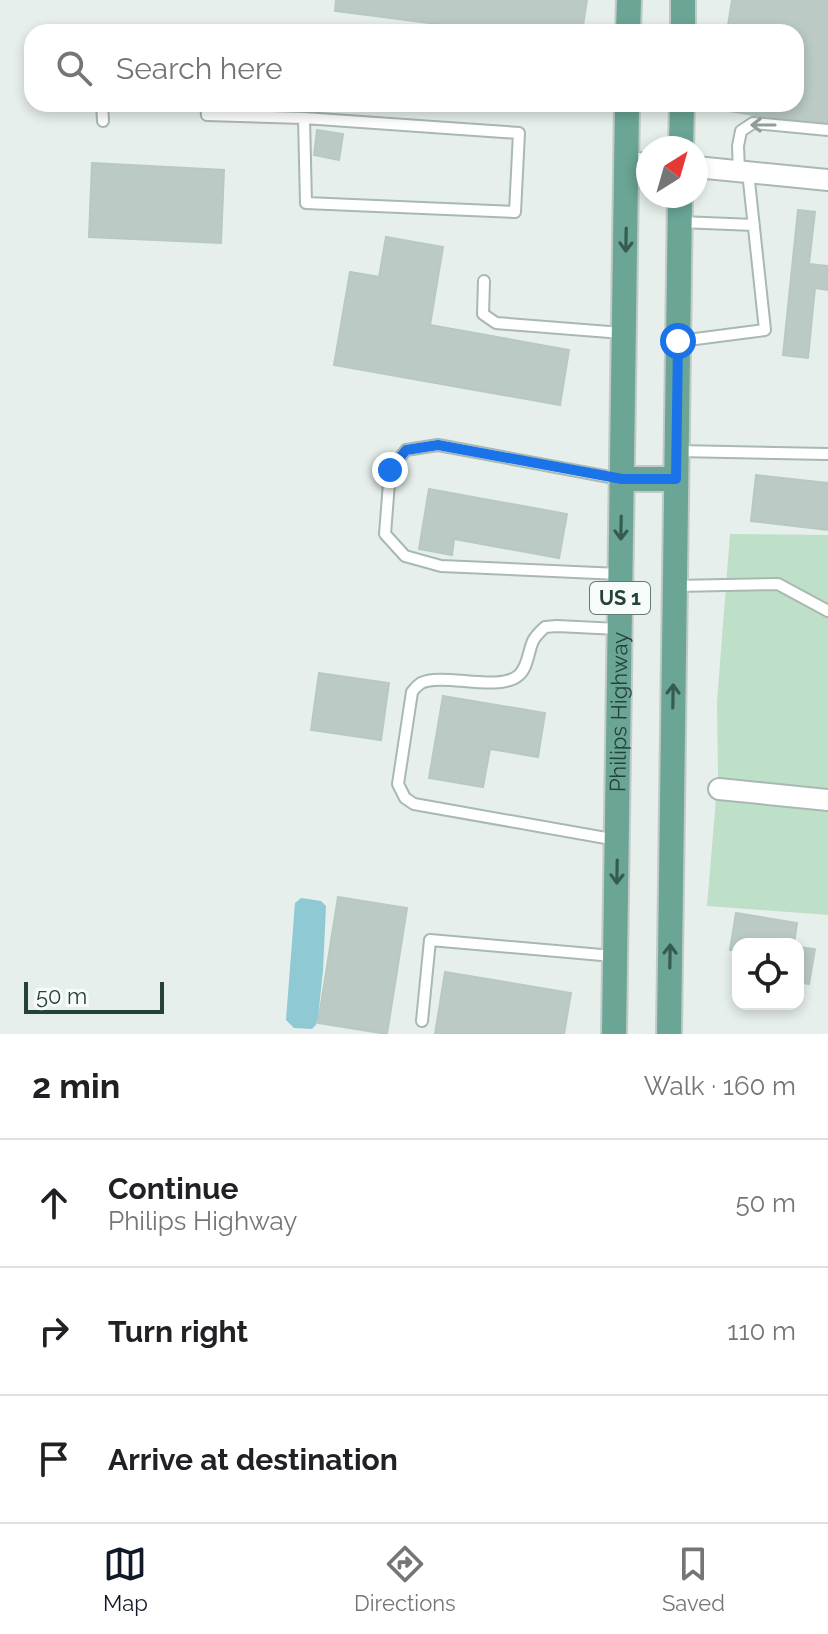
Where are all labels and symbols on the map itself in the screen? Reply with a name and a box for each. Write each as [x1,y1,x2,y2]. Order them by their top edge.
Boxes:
one-way arrow [751,118,777,133]
north arrow [636,136,708,208]
one-way arrow [618,226,633,253]
route start [660,323,696,359]
route end [372,452,408,488]
one-way arrow [613,514,629,541]
road number: US 1 [590,582,650,614]
street label: Philips Highway [604,632,633,792]
one-way arrow [666,683,681,710]
one-way arrow [609,858,624,885]
one-way arrow [662,943,678,970]
scale bar [24,978,164,1014]

